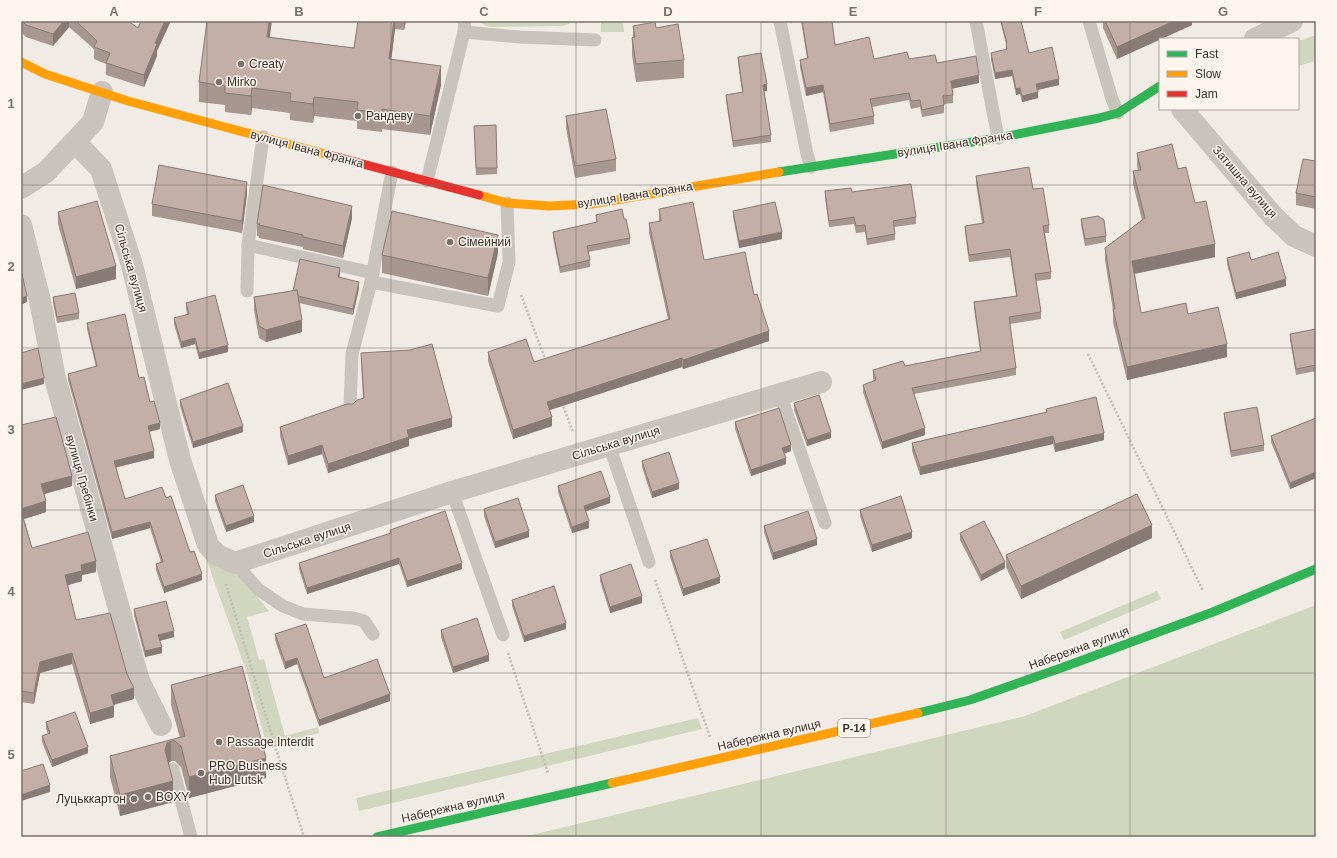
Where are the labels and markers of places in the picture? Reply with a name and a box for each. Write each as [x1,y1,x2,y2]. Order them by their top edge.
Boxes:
place label: Creaty [249,57,284,71]
marker: Creaty [236,59,246,69]
place label: Mirko [227,75,257,89]
marker: Mirko [214,77,224,87]
place label: Рандеву [366,109,413,123]
marker: Рандеву [353,111,363,121]
place label: Сімейний [458,235,511,249]
marker: Сімейний [445,237,455,247]
place label: Passage Interdit [227,735,314,749]
marker: Passage Interdit [214,737,224,747]
place label: PRO Business Hub Lutsk [209,759,287,787]
marker: PRO Business Hub Lutsk [196,768,206,778]
place label: BOXY [156,790,189,804]
place label: Луцьккартон [56,792,126,806]
marker: BOXY [143,792,153,802]
marker: Луцьккартон [129,794,139,804]

